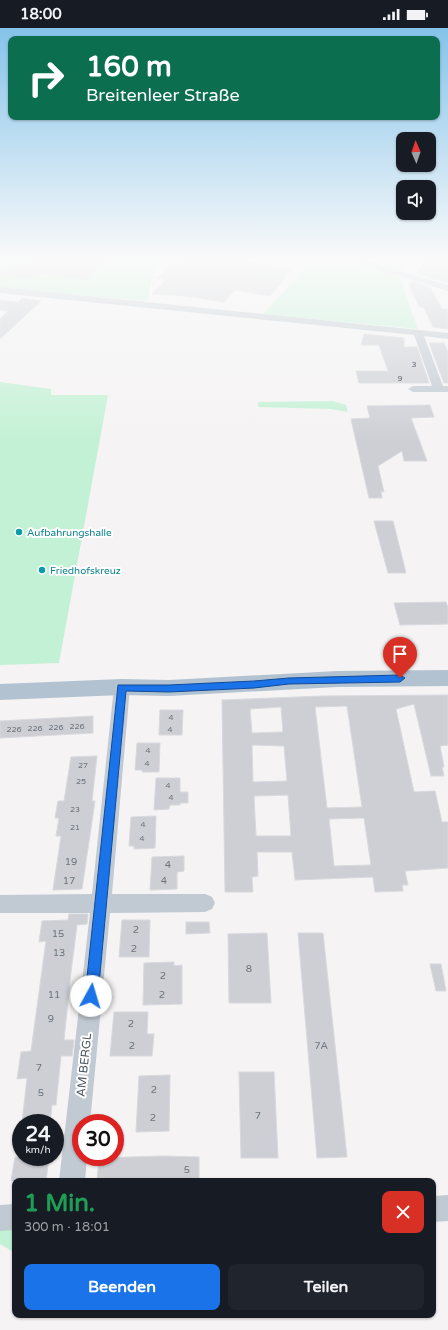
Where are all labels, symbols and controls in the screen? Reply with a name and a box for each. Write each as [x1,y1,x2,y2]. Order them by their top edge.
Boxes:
text: 18:00 [20,5,62,23]
text: 160 m [86,50,172,84]
icon: right [20,52,72,104]
text: Breitenleer Straße [86,84,240,106]
north arrow [396,132,436,172]
map controls [396,132,436,220]
button: sound [396,180,436,220]
house number: 3 [411,360,417,369]
house number: 9 [397,374,403,383]
marker: Aufbahrungshalle [14,527,24,537]
place label: Aufbahrungshalle [27,527,112,539]
marker: Friedhofskreuz [37,565,47,575]
place label: Friedhofskreuz [50,565,121,577]
pin [383,637,417,678]
icon: arrive [389,643,411,665]
house number: 4 [168,713,174,722]
house number: 226 [69,722,85,731]
house number: 226 [48,723,64,732]
house number: 226 [27,724,43,733]
house number: 226 [6,725,22,734]
house number: 4 [167,725,173,734]
house number: 4 [145,746,151,755]
house number: 4 [144,759,150,768]
house number: 27 [78,761,88,770]
house number: 25 [76,777,86,786]
house number: 4 [165,781,171,790]
house number: 4 [168,793,174,802]
house number: 23 [70,805,80,814]
house number: 4 [140,820,146,829]
house number: 21 [70,823,80,832]
house number: 4 [139,834,145,843]
house number: 19 [65,856,77,868]
house number: 4 [165,859,171,871]
house number: 17 [63,875,75,887]
house number: 4 [161,875,167,887]
house number: 2 [133,924,139,936]
house number: 15 [52,928,64,940]
house number: 2 [131,943,137,955]
house number: 13 [53,947,65,959]
house number: 8 [246,963,252,975]
house number: 2 [160,970,166,982]
position arrow [70,975,112,1017]
house number: 11 [48,989,60,1001]
house number: 2 [159,989,165,1001]
house number: 9 [48,1013,54,1025]
house number: 2 [128,1018,134,1030]
street label: AM BERGL [74,1032,94,1098]
house number: 2 [129,1040,135,1052]
house number: 7A [314,1040,328,1052]
house number: 7 [36,1062,42,1074]
house number: 2 [151,1084,157,1096]
house number: 5 [38,1087,44,1099]
house number: 7 [255,1110,261,1122]
house number: 2 [150,1112,156,1124]
speed limit sign: 30 [72,1114,124,1166]
text: 24 [25,1123,51,1147]
text: km/h [25,1144,51,1156]
house number: 5 [184,1164,190,1176]
text: 1 Min. [24,1189,95,1218]
button: close [382,1191,424,1233]
text: 300 m · 18:01 [24,1219,110,1235]
button: Beenden [24,1264,220,1310]
button: Teilen [228,1264,424,1310]

